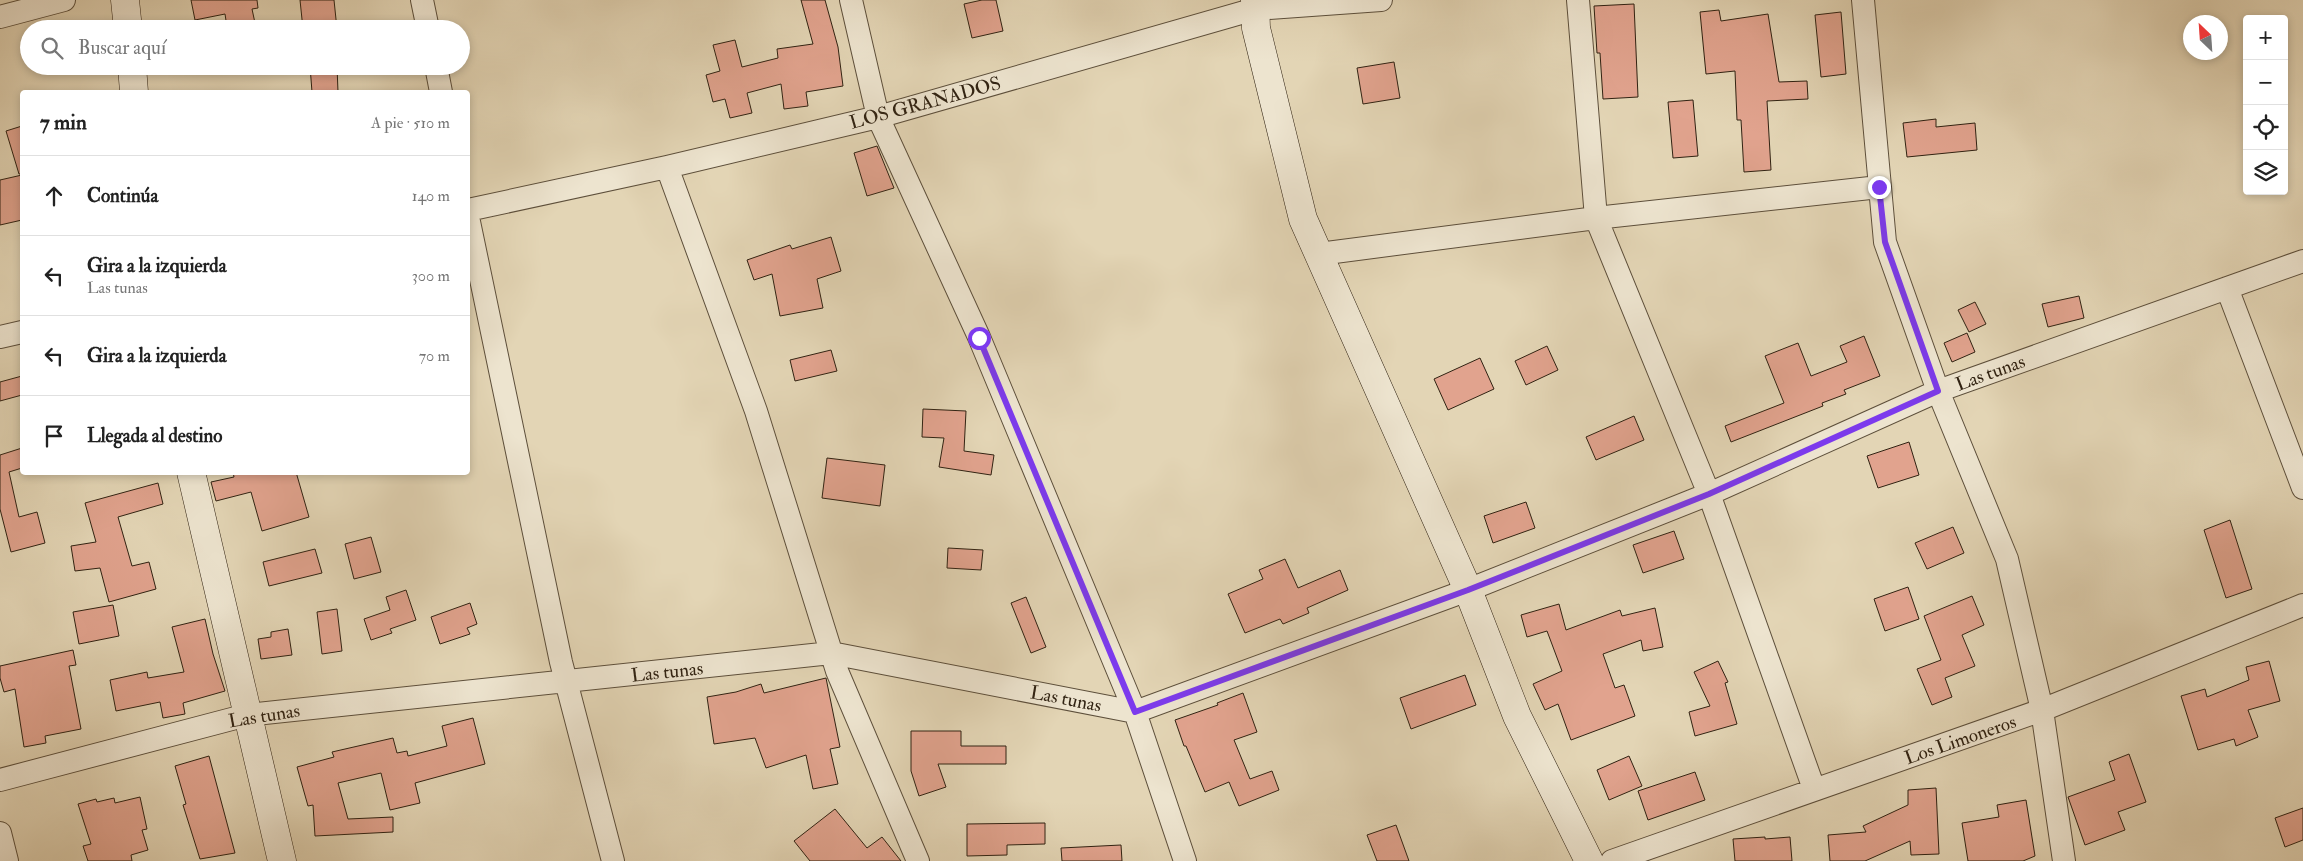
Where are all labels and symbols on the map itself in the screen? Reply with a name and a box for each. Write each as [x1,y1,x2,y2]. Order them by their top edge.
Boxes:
north arrow [2183,15,2228,60]
street label: LOS GRANADOS [847,71,1004,135]
route end [1868,176,1891,199]
route start [968,327,991,350]
street label: Las tunas [1952,349,2028,397]
street label: Las tunas [630,656,704,688]
street label: Las tunas [1028,680,1104,718]
street label: Las tunas [227,698,302,733]
street label: Los Limoneros [1901,710,2019,770]

